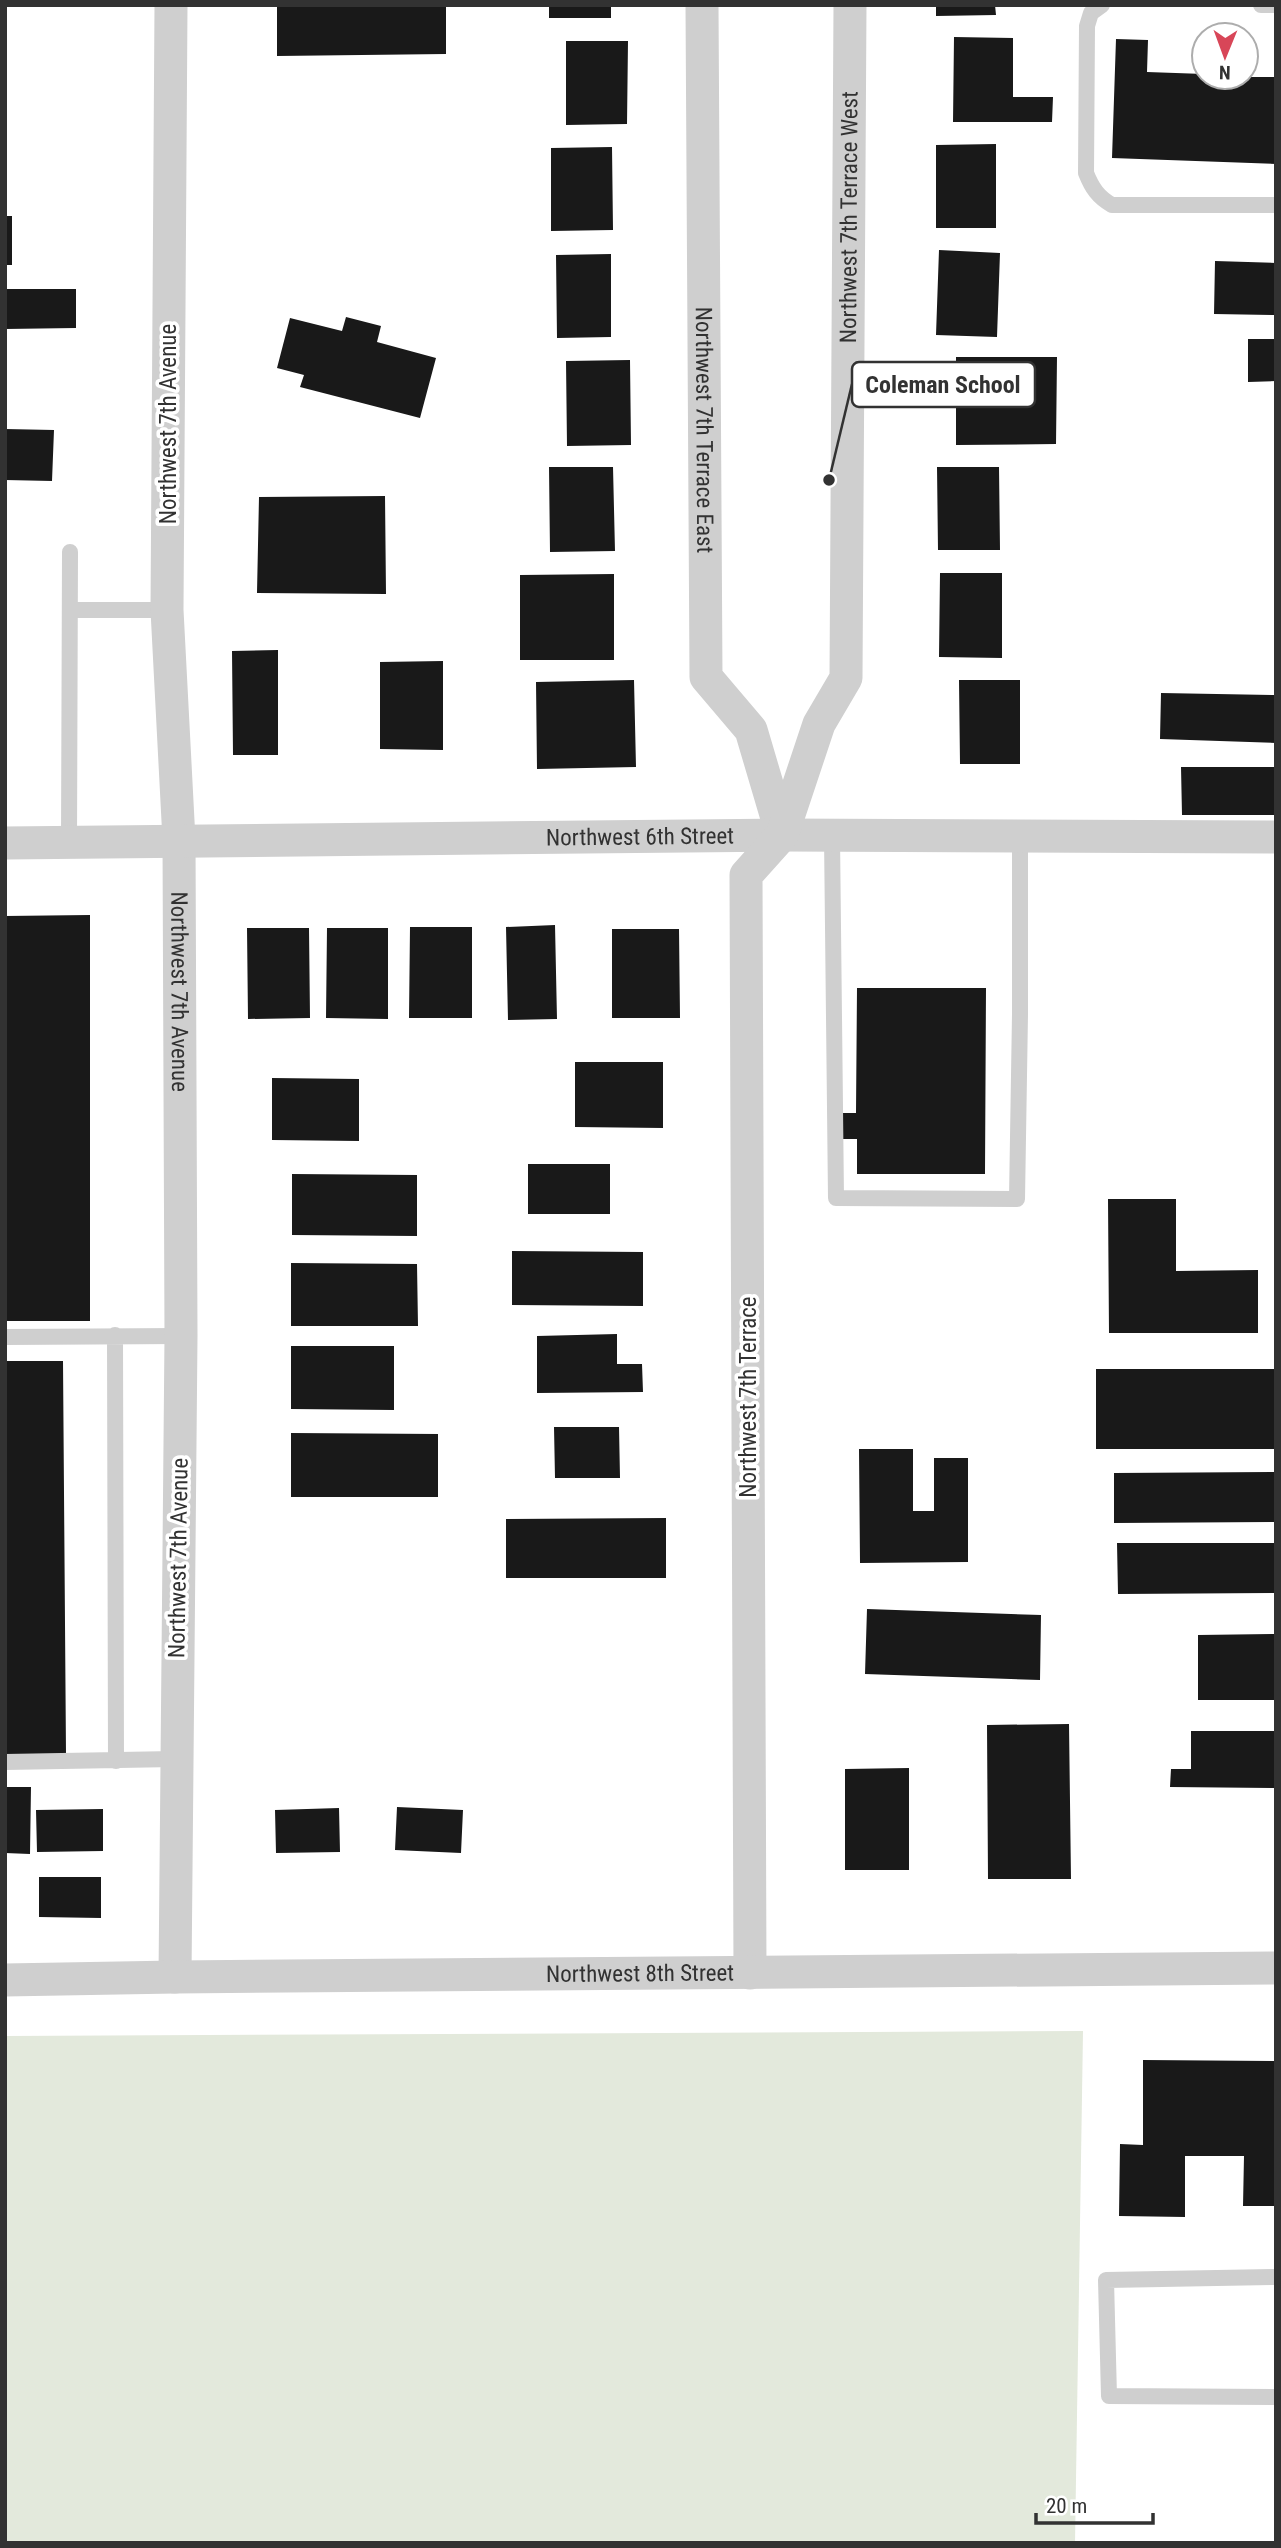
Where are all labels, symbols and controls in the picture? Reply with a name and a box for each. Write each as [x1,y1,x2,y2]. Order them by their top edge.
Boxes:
north arrow [1190,21,1260,91]
text: N [1219,61,1231,84]
street label: Northwest 7th Terrace West [835,91,863,343]
street label: Northwest 7th Terrace East [690,307,718,553]
street label: Northwest 7th Avenue [155,324,182,524]
callout: Coleman School [852,362,1035,407]
text: Coleman School [865,371,1021,399]
street label: Northwest 6th Street [546,822,734,851]
street label: Northwest 7th Avenue [165,891,193,1092]
street label: Northwest 7th Terrace [735,1296,762,1498]
street label: Northwest 7th Avenue [163,1458,194,1658]
street label: Northwest 8th Street [546,1959,734,1988]
scale bar [1036,2482,1153,2526]
text: 20 m [1046,2494,1087,2518]

